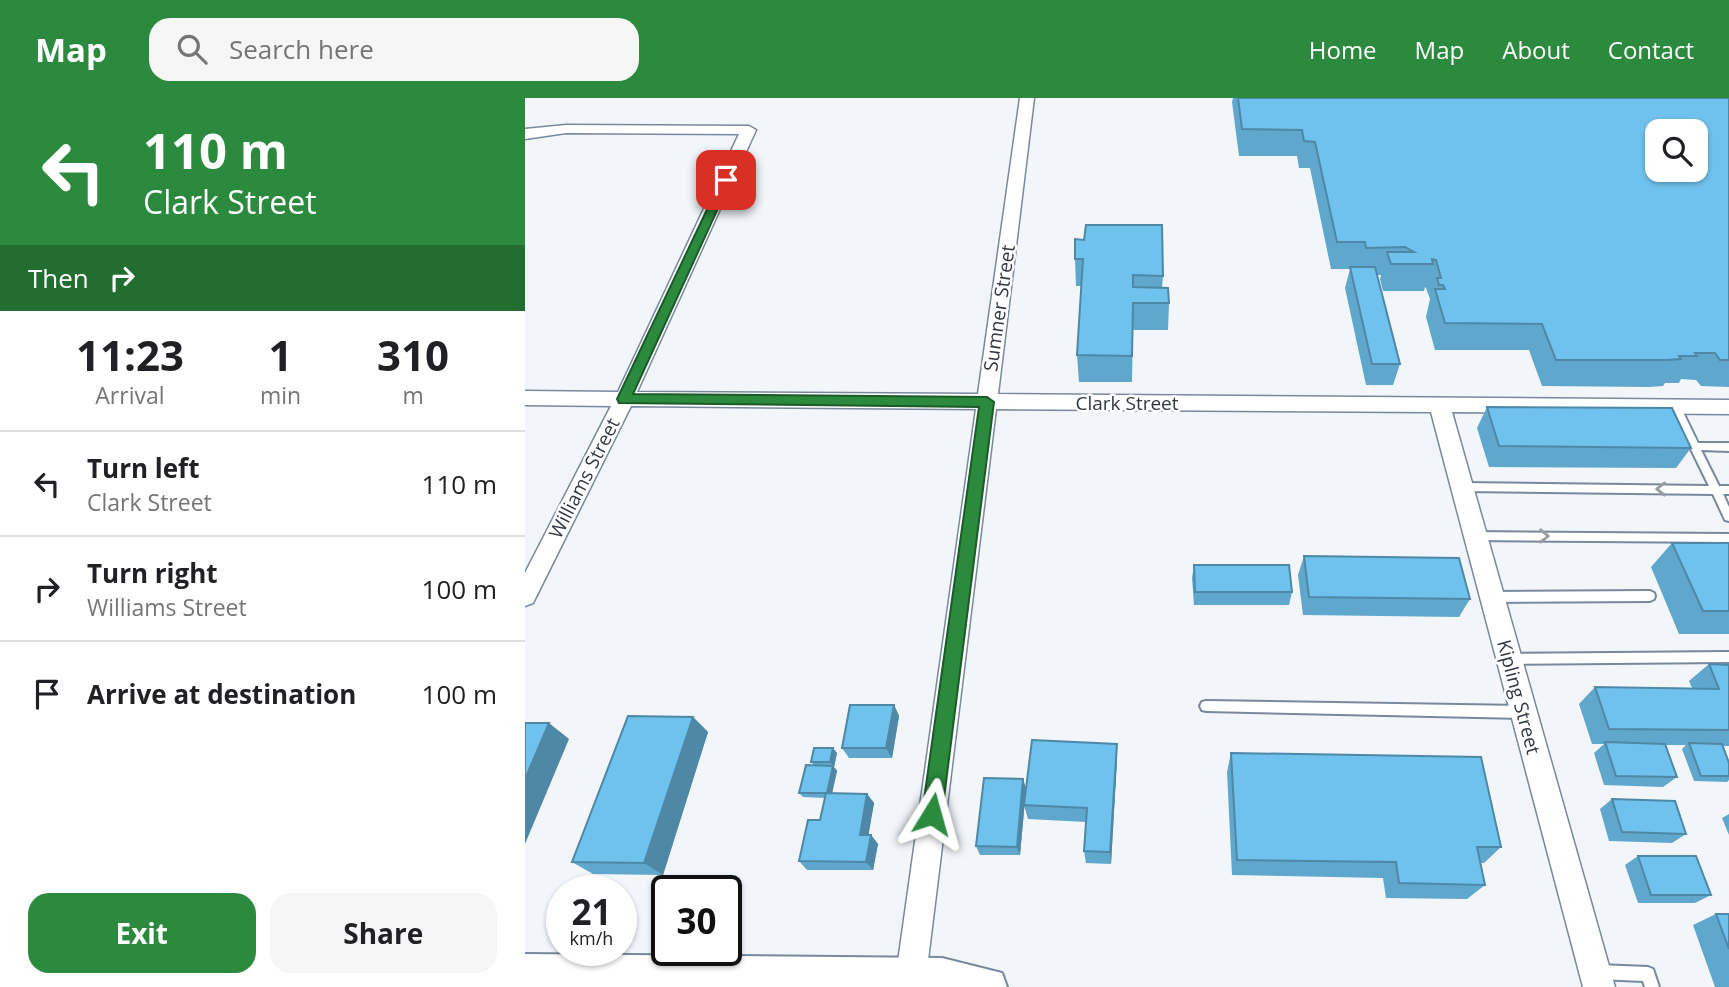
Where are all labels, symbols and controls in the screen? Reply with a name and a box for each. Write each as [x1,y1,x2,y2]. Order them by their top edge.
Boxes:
search box [149,18,639,81]
text: Map [35,27,107,72]
icon: search [173,30,211,68]
text: Search here [229,31,374,67]
text: Home [1309,33,1377,66]
text: Map [1415,33,1464,66]
text: About [1502,33,1570,66]
text: Contact [1608,33,1694,66]
text: 110 m [143,117,288,183]
map controls [1645,119,1708,182]
button: search [1645,119,1708,182]
icon: left [28,126,119,217]
pin [696,150,756,210]
icon: arrive [707,161,745,199]
text: Clark Street [143,180,317,223]
street label: Sumner Street [977,243,1021,373]
icon: right [103,259,141,297]
text: Then [28,260,89,296]
text: 11:23 [76,326,184,383]
text: 1 [268,326,293,383]
text: 310 [377,326,449,383]
text: Arrival [95,379,165,411]
text: min [260,379,301,411]
text: m [402,379,424,411]
street label: Clark Street [1075,390,1179,416]
street label: Williams Street [542,413,626,543]
text: Turn left [87,450,199,486]
icon: left [28,465,66,503]
text: 110 m [422,466,497,502]
one-way arrow [1655,481,1666,497]
text: Clark Street [87,486,212,518]
one-way arrow [1539,528,1549,544]
text: Turn right [87,555,218,591]
icon: right [28,570,66,608]
text: 100 m [422,571,497,607]
text: Williams Street [87,591,247,623]
street label: Kipling Street [1491,637,1547,757]
icon: arrive [28,675,66,713]
text: Arrive at destination [87,676,356,712]
text: 100 m [422,676,497,712]
position arrow [895,777,969,851]
speed limit sign: 30 [651,875,742,966]
text: 21 [571,888,612,935]
button: Exit [28,893,256,973]
button: Share [270,893,497,973]
text: km/h [570,926,613,950]

